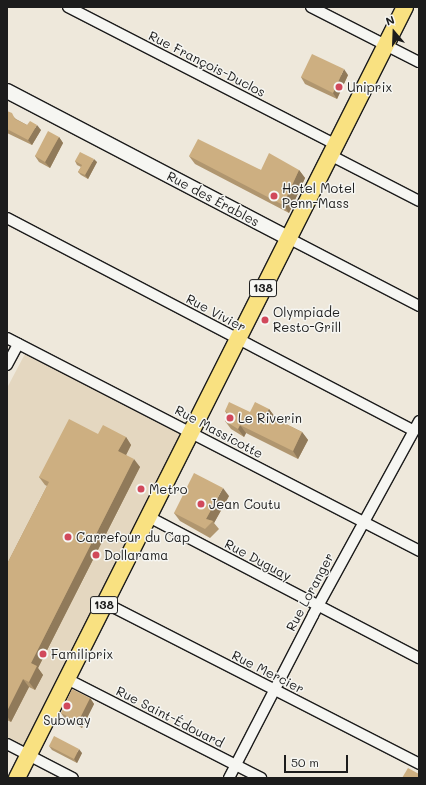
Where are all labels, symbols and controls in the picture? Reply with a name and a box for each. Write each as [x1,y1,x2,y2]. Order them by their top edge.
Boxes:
north arrow [374,12,414,52]
text: N [384,12,396,29]
street label: Rue François-Duclos [146,28,268,100]
place label: Uniprix [347,79,392,95]
marker: Uniprix [334,82,344,92]
street label: Rue des Érables [164,168,262,230]
place label: Hotel Motel Penn-Mass [282,181,355,212]
marker: Hotel Motel Penn-Mass [269,191,279,201]
road number: 138 [249,278,277,298]
street label: Rue Vivier [183,291,249,335]
place label: Olympiade Resto-Grill [273,305,341,336]
marker: Olympiade Resto-Grill [260,315,270,325]
street label: Rue Massicotte [172,402,266,462]
place label: Le Riverin [238,410,302,426]
marker: Le Riverin [225,413,235,423]
place label: Metro [149,481,187,497]
marker: Metro [136,484,146,494]
place label: Jean Coutu [209,496,281,512]
marker: Jean Coutu [196,499,206,509]
place label: Carrefour du Cap [76,529,190,545]
marker: Carrefour du Cap [63,532,73,542]
street label: Rue Duguay [222,536,294,584]
place label: Dollarama [104,547,168,563]
marker: Dollarama [91,550,101,560]
street label: Rue Loranger [283,550,337,634]
road number: 138 [90,595,118,615]
place label: Familiprix [51,646,113,662]
street label: Rue Mercier [229,647,307,697]
marker: Familiprix [38,649,48,659]
street label: Rue Saint-Édouard [114,683,226,751]
marker: Subway [62,701,72,711]
place label: Subway [43,712,91,728]
scale bar [286,747,350,773]
text: 50 m [291,754,319,770]

